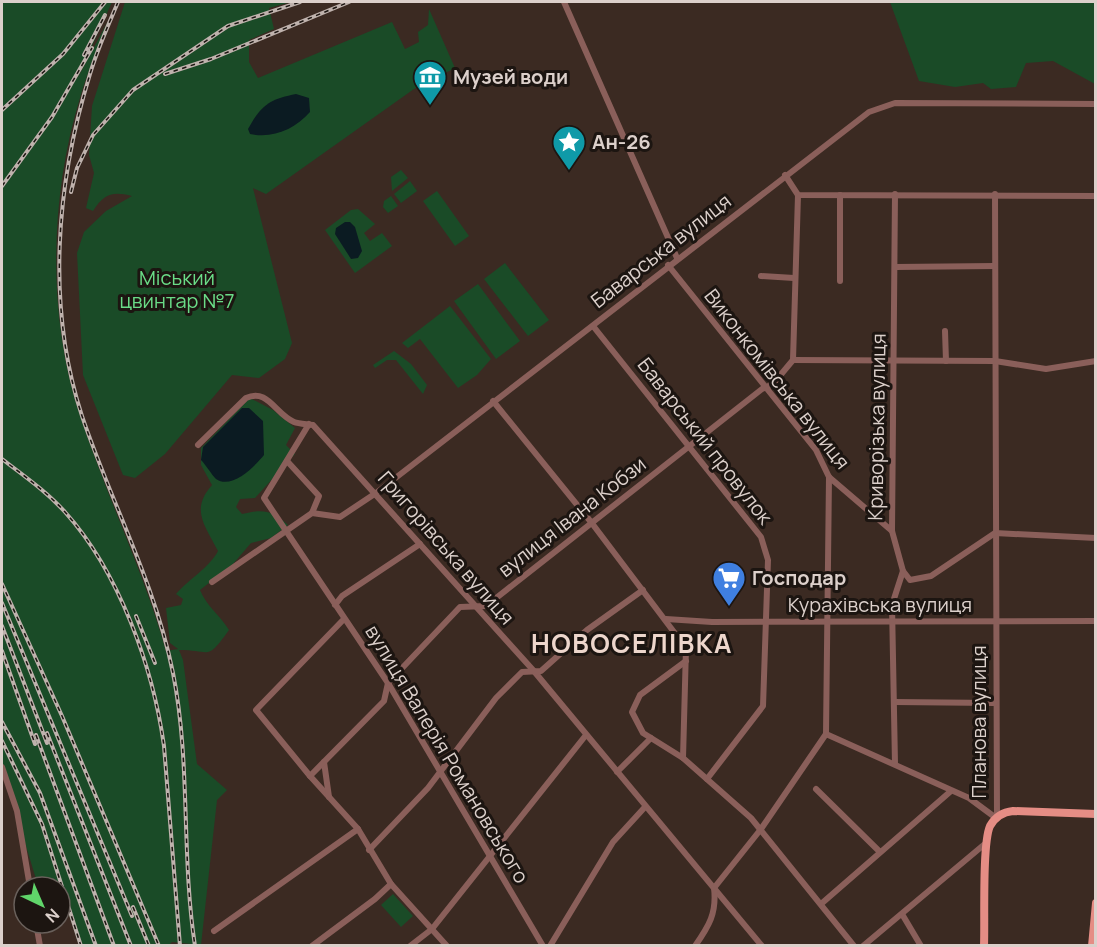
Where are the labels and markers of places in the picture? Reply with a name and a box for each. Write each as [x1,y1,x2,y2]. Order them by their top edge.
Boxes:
museum icon: Музей води [412,59,448,106]
place label: Музей води [453,63,568,90]
place icon: Ан-26 [551,124,587,171]
place label: Ан-26 [592,128,651,155]
supermarket icon: Господар [711,560,747,607]
place label: Господар [752,564,846,591]

